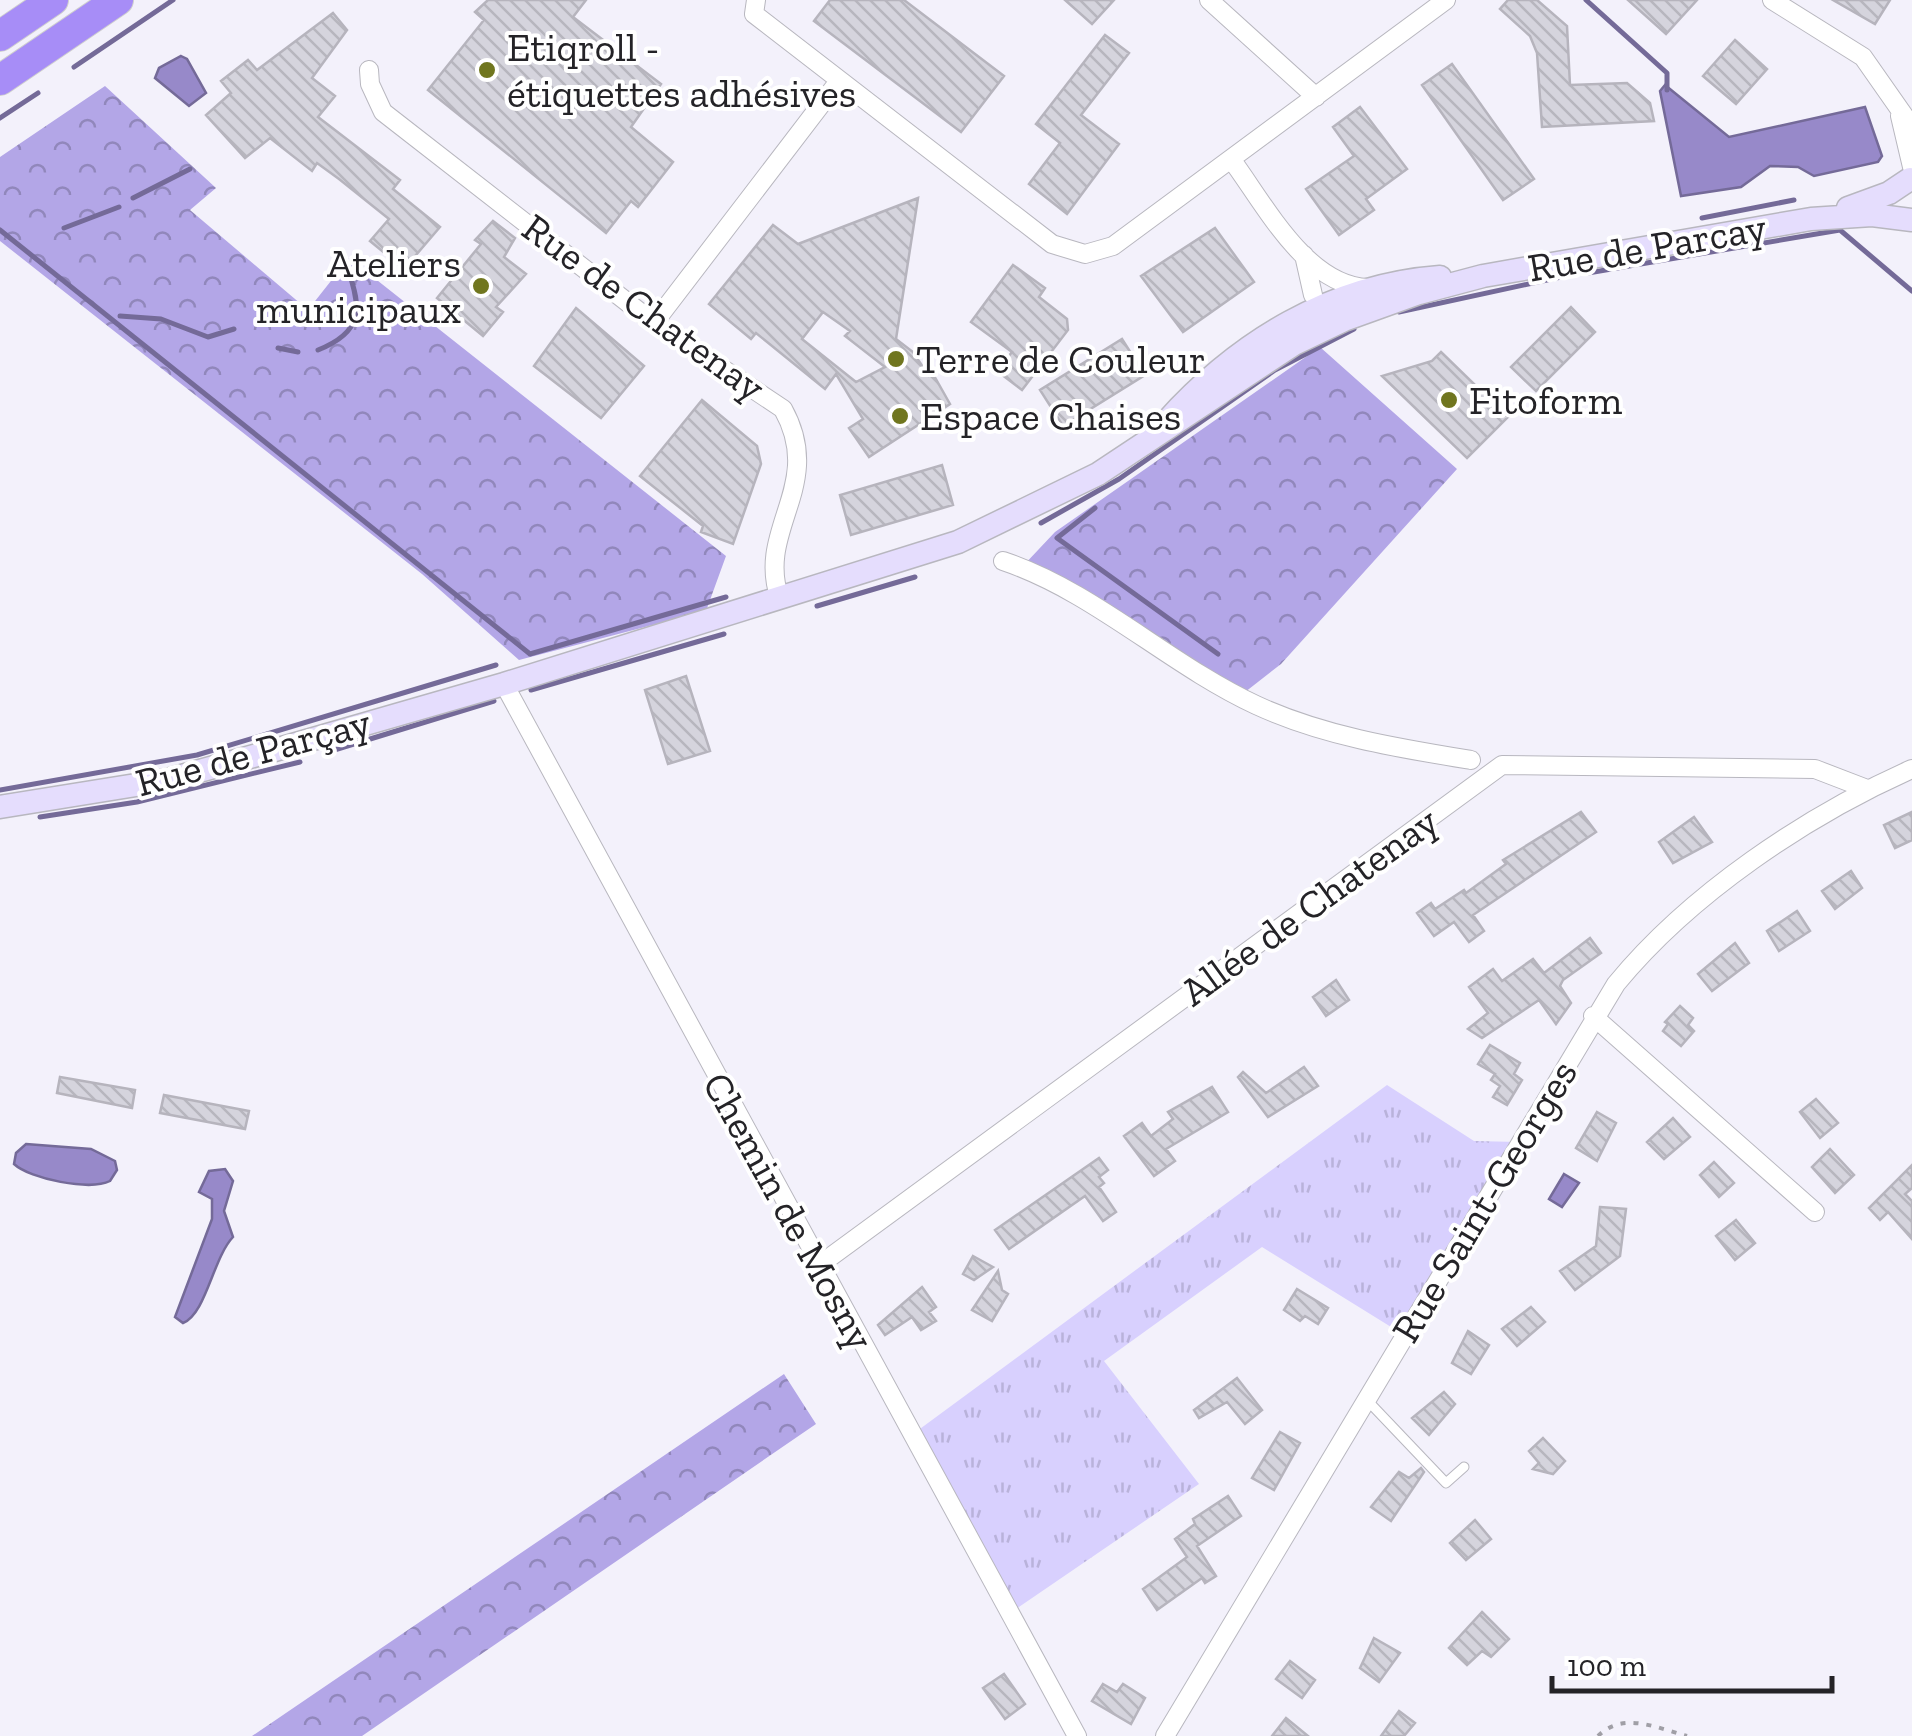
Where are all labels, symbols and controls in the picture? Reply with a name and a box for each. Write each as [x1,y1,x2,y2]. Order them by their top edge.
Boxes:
place label: Etiqroll - étiquettes adhésives [507,23,856,117]
marker: Etiqroll - étiquettes adhésives [476,59,498,81]
street label: Rue de Parcay [1524,202,1770,292]
street label: Rue de Chatenay [513,203,775,411]
place label: Ateliers municipaux [256,239,461,333]
marker: Ateliers municipaux [470,275,492,297]
place label: Terre de Couleur [916,335,1206,383]
marker: Terre de Couleur [885,348,907,370]
place label: Fitoform [1469,376,1623,424]
marker: Fitoform [1438,389,1460,411]
place label: Espace Chaises [920,392,1181,440]
marker: Espace Chaises [889,405,911,427]
street label: Rue de Parçay [130,697,376,806]
street label: Allée de Chatenay [1171,796,1448,1016]
street label: Rue Saint-Georges [1381,1051,1587,1351]
street label: Chemin de Mosny [693,1064,885,1358]
scale bar [1552,1631,1832,1693]
text: 100 m [1567,1648,1646,1684]

